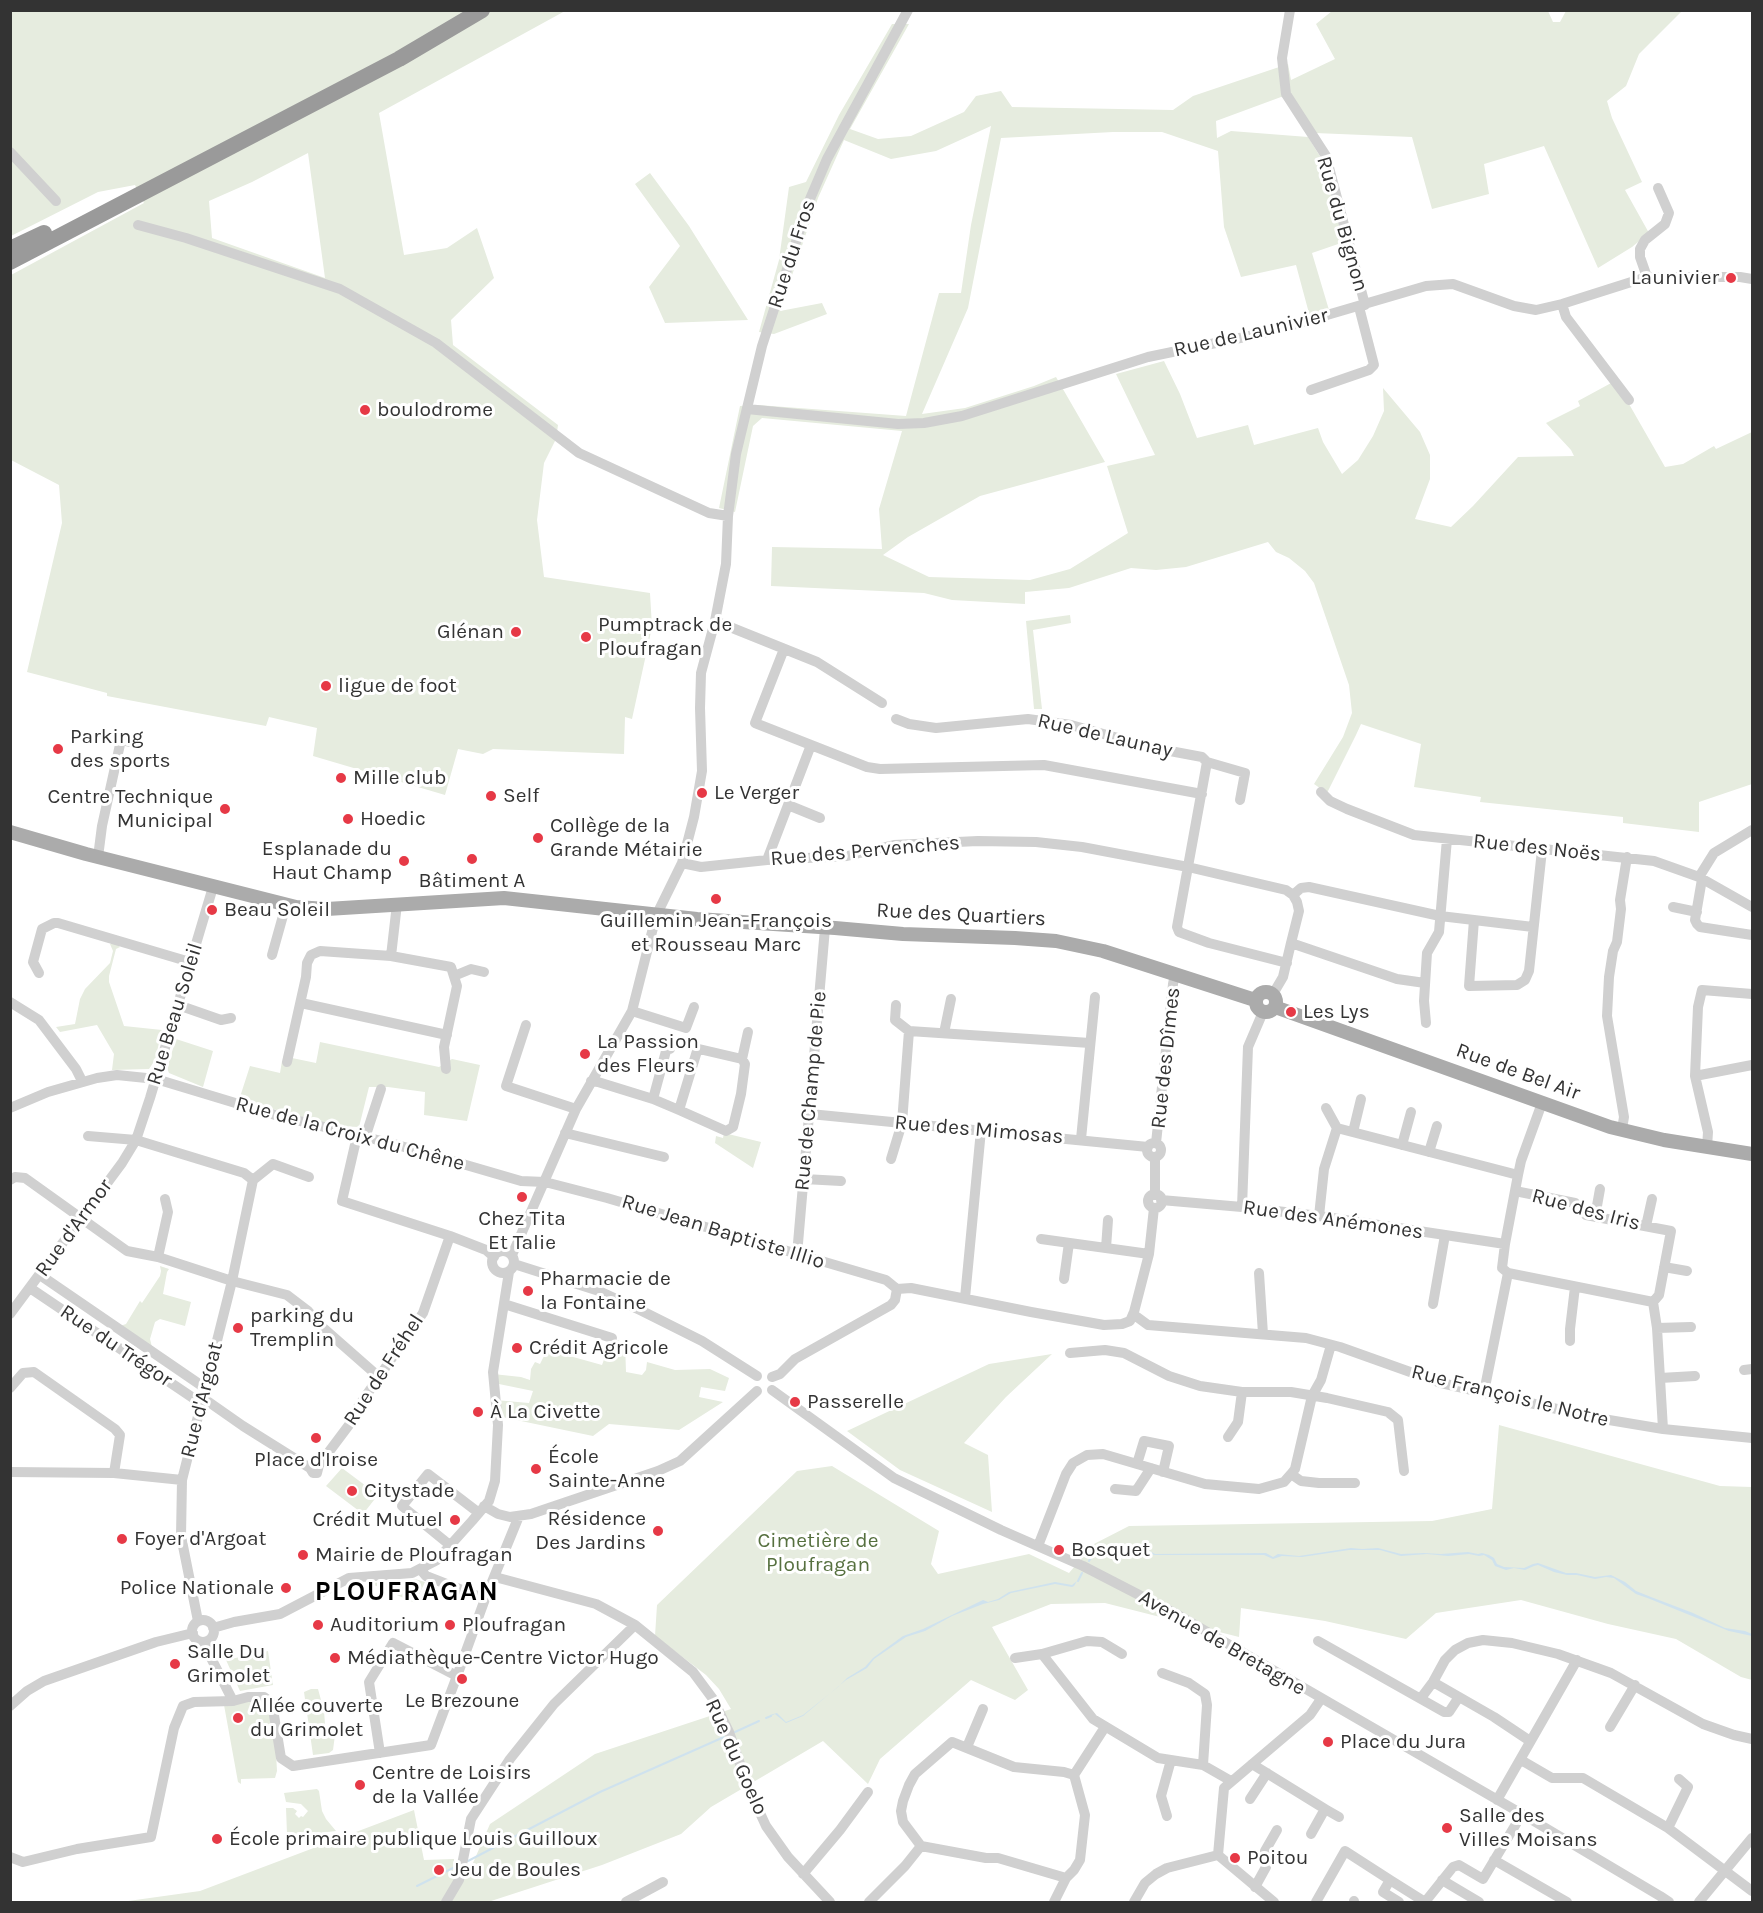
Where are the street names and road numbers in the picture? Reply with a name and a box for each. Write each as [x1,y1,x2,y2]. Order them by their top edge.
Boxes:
street label: Rue du Bignon [1311,153,1373,295]
street label: Rue du Fros [763,197,821,311]
street label: Rue de Launivier [1171,303,1331,363]
street label: Rue de Launay [1035,708,1175,764]
street label: Rue des Noës [1472,829,1602,867]
street label: Rue des Pervenches [769,830,961,872]
street label: Rue des Quartiers [876,898,1046,932]
street label: Rue Beau Soleil [141,940,209,1088]
street label: Rue des Dîmes [1146,986,1186,1130]
street label: Rue de Champ de Pie [790,990,832,1192]
street label: Rue de Bel Air [1453,1038,1583,1106]
street label: Rue de la Croix du Chêne [233,1091,467,1177]
street label: Rue des Mimosas [894,1110,1064,1150]
street label: Rue d'Armor [30,1174,118,1282]
street label: Rue des Iris [1529,1183,1643,1237]
street label: Rue Jean Baptiste Illio [618,1189,828,1275]
street label: Rue des Anémones [1241,1195,1425,1245]
street label: Rue du Trégor [55,1299,177,1393]
street label: Rue de Fréhel [339,1309,429,1431]
street label: Rue d'Argoat [175,1339,229,1461]
street label: Rue François le Notre [1409,1359,1611,1433]
street label: Avenue de Bretagne [1134,1585,1310,1701]
street label: Rue du Goelo [699,1695,773,1819]

